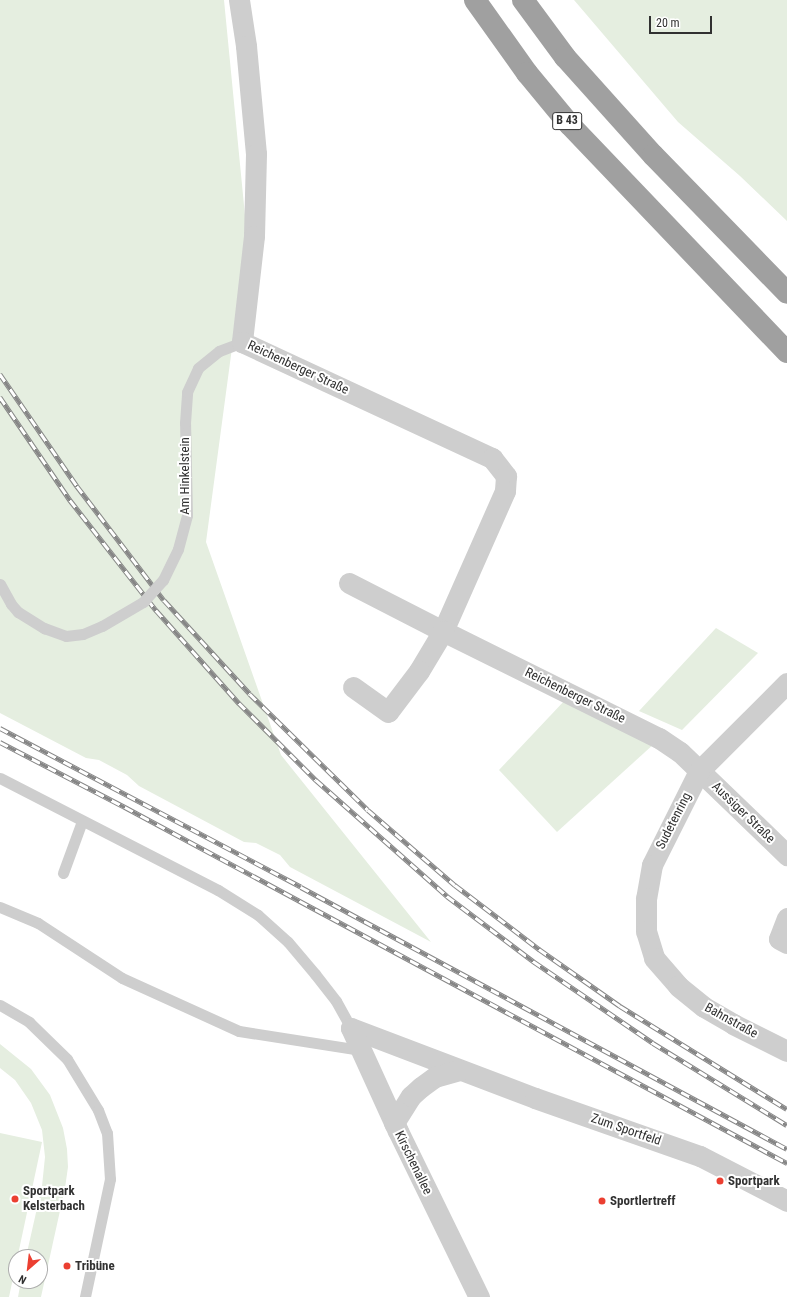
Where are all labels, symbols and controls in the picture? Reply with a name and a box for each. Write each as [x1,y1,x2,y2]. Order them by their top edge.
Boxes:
scale bar [651,8,714,34]
text: 20 m [656,16,680,30]
road number: B 43 [552,111,582,131]
street label: Reichenberger Straße [245,338,351,398]
street label: Am Hinkelstein [177,437,193,515]
street label: Reichenberger Straße [522,665,628,727]
street label: Aussiger Straße [708,779,778,847]
street label: Sudetenring [653,790,695,852]
street label: Bahnstraße [702,1000,760,1042]
street label: Zum Sportfeld [589,1111,663,1149]
street label: Kirschenallee [391,1129,435,1197]
place label: Sportpark [728,1173,780,1189]
marker: Sportpark [715,1176,725,1186]
place label: Sportpark Kelsterbach [23,1184,85,1215]
place label: Sportlertreff [610,1193,676,1209]
marker: Sportpark Kelsterbach [10,1194,20,1204]
marker: Sportlertreff [597,1196,607,1206]
north arrow [8,1249,48,1289]
place label: Tribüne [75,1258,115,1274]
marker: Tribüne [62,1261,72,1271]
text: N [17,1272,29,1286]

